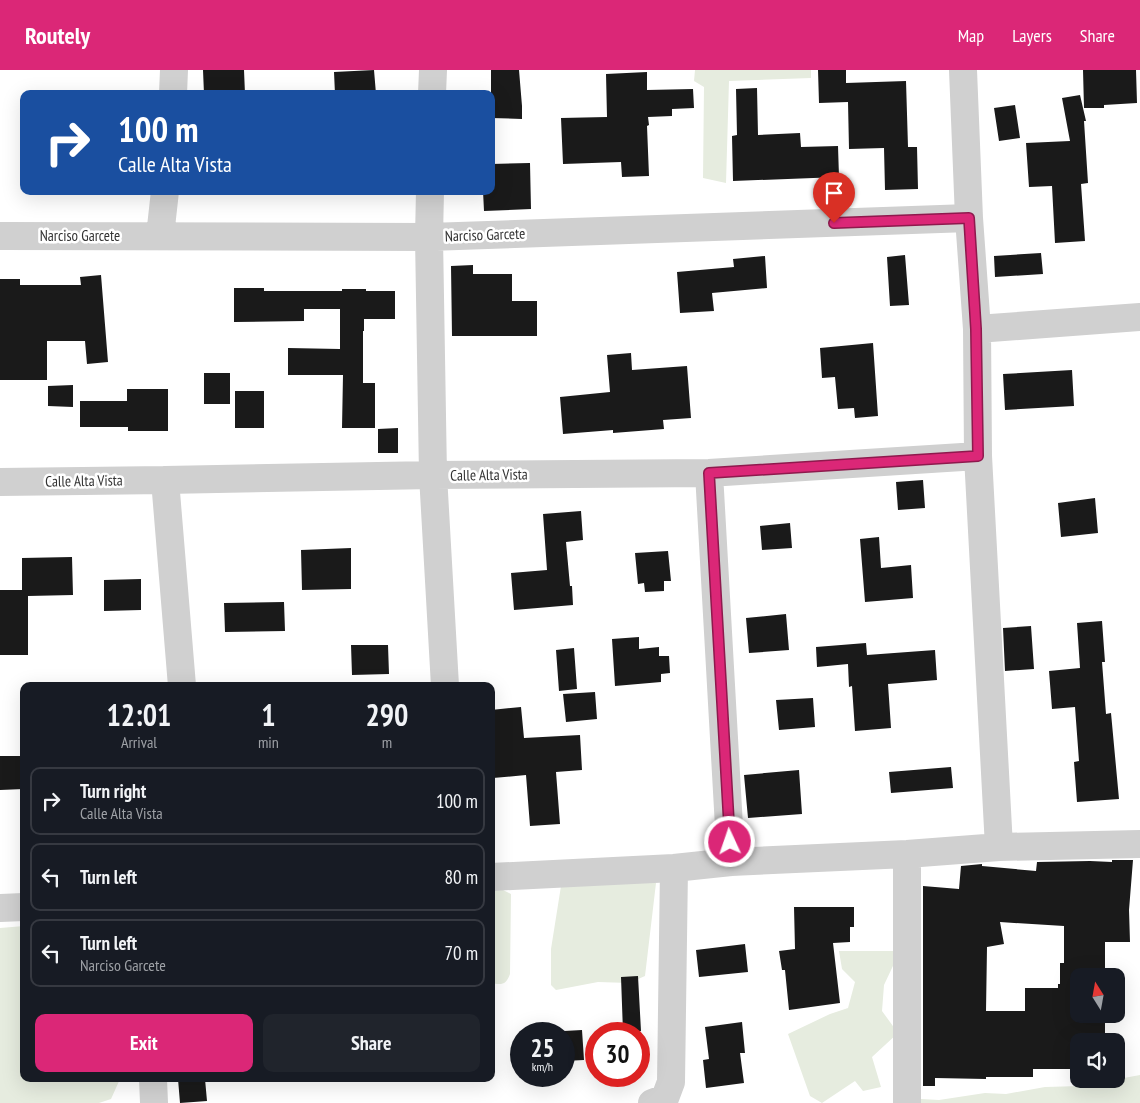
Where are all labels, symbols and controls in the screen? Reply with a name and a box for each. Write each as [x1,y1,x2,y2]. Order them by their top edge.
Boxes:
text: Routely [25,20,90,51]
text: Map [958,24,984,47]
text: Layers [1012,24,1052,47]
text: Share [1080,24,1115,47]
text: 100 m [118,106,199,152]
icon: right [35,110,100,175]
text: Calle Alta Vista [118,150,232,178]
pin [813,172,855,223]
icon: arrive [820,179,848,207]
street label: Narciso Garcete [444,224,526,245]
street label: Narciso Garcete [40,226,120,245]
street label: Calle Alta Vista [450,464,528,485]
street label: Calle Alta Vista [45,470,123,491]
text: 12:01 [107,695,171,734]
text: 1 [261,695,276,734]
text: 290 [365,695,408,734]
text: Arrival [121,732,157,752]
text: min [258,732,279,752]
text: m [382,732,392,752]
text: Turn right [80,779,146,803]
icon: right [37,787,65,815]
text: 100 m [436,789,478,813]
text: Calle Alta Vista [80,803,163,823]
position arrow [703,815,755,867]
icon: left [37,863,65,891]
text: Turn left [80,865,137,889]
text: 80 m [445,865,478,889]
text: Turn left [80,931,137,955]
icon: left [37,939,65,967]
text: 70 m [445,941,478,965]
text: Narciso Garcete [80,955,166,975]
north arrow [1070,968,1125,1022]
map controls [1070,968,1125,1088]
button: Exit [35,1014,253,1072]
button: Share [263,1014,480,1072]
speed limit sign: 30 [585,1022,650,1087]
text: 25 [531,1032,554,1064]
button: sound [1070,1033,1125,1088]
text: km/h [532,1059,553,1074]

